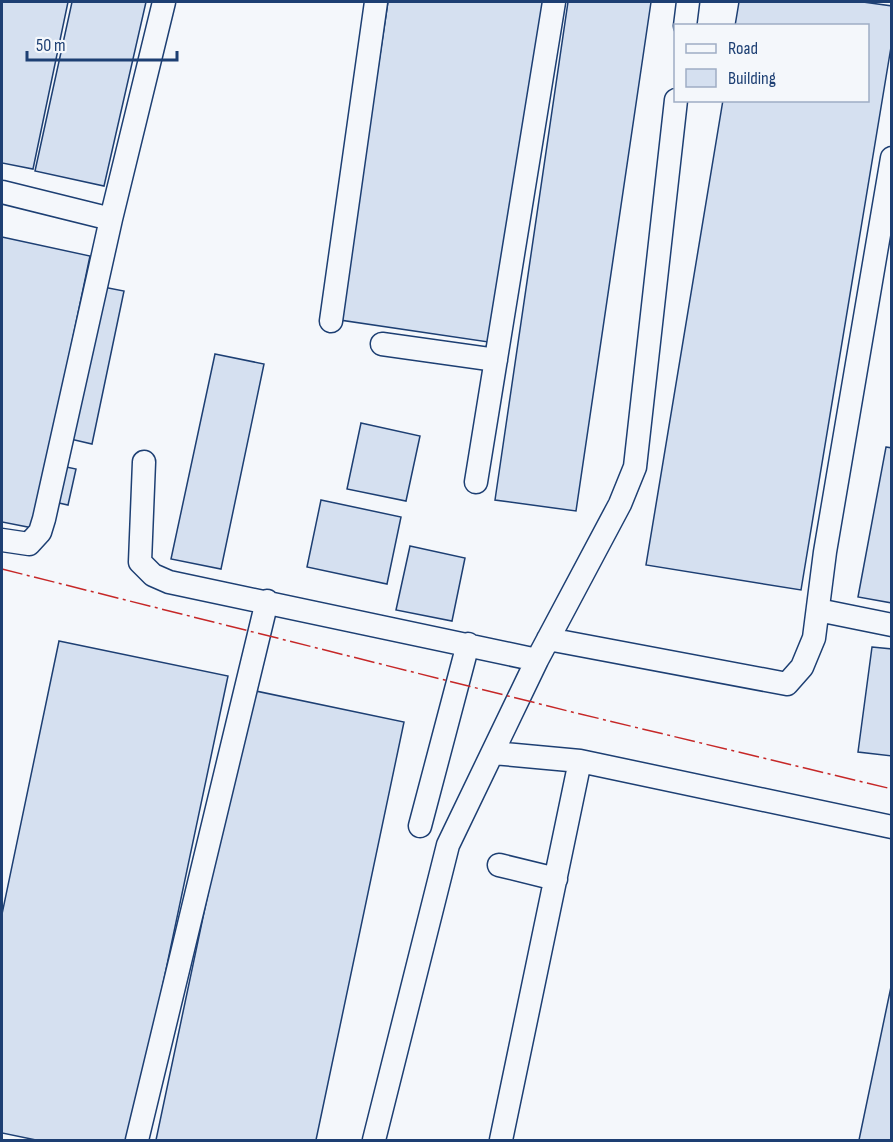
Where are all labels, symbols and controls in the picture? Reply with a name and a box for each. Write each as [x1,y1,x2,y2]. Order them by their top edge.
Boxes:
scale bar [27,24,177,62]
legend [674,24,869,102]
text: 50 m [36,35,66,56]
text: Road [728,38,758,59]
text: Building [728,68,776,89]

